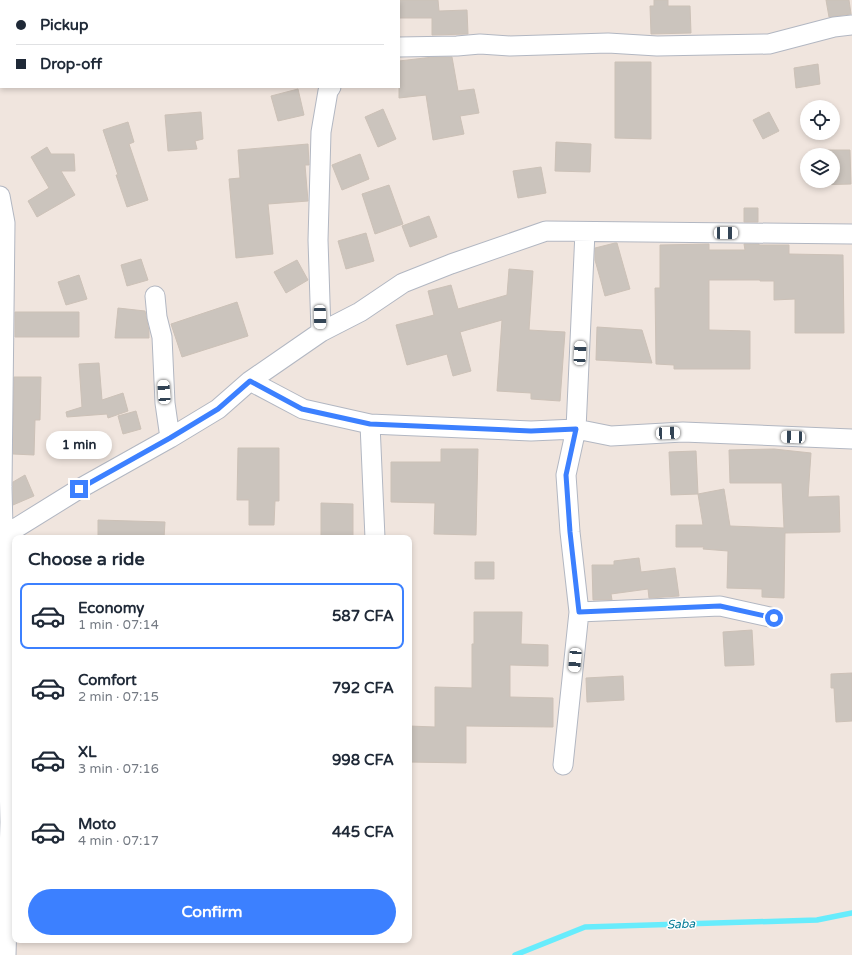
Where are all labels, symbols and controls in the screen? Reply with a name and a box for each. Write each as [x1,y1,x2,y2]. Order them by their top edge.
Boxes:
text: Pickup [40,16,88,34]
text: Drop-off [40,55,102,73]
map controls [800,100,840,188]
button: locate [800,100,840,140]
button: layers [800,148,840,188]
car [714,227,738,239]
car [314,305,326,329]
car [573,341,587,365]
car [157,380,171,404]
car [656,426,680,440]
callout: 1 min [46,431,112,459]
car [781,431,805,443]
text: 1 min [62,437,96,453]
route end [70,480,88,498]
text: Choose a ride [28,548,145,570]
icon: car [30,598,66,634]
text: Economy [78,599,144,617]
text: 587 CFA [332,607,394,625]
route start [765,609,783,627]
text: 1 min · 07:14 [78,617,159,633]
car [568,648,582,672]
icon: car [30,670,66,706]
text: Comfort [78,671,137,689]
text: 792 CFA [332,679,394,697]
text: 2 min · 07:15 [78,689,159,705]
icon: car [30,742,66,778]
text: XL [78,743,97,761]
text: 998 CFA [332,751,394,769]
text: 3 min · 07:16 [78,761,159,777]
icon: car [30,814,66,850]
text: Moto [78,815,116,833]
text: 445 CFA [332,823,394,841]
text: 4 min · 07:17 [78,833,159,849]
button: Confirm [28,889,396,935]
water label: Saba [667,916,696,931]

